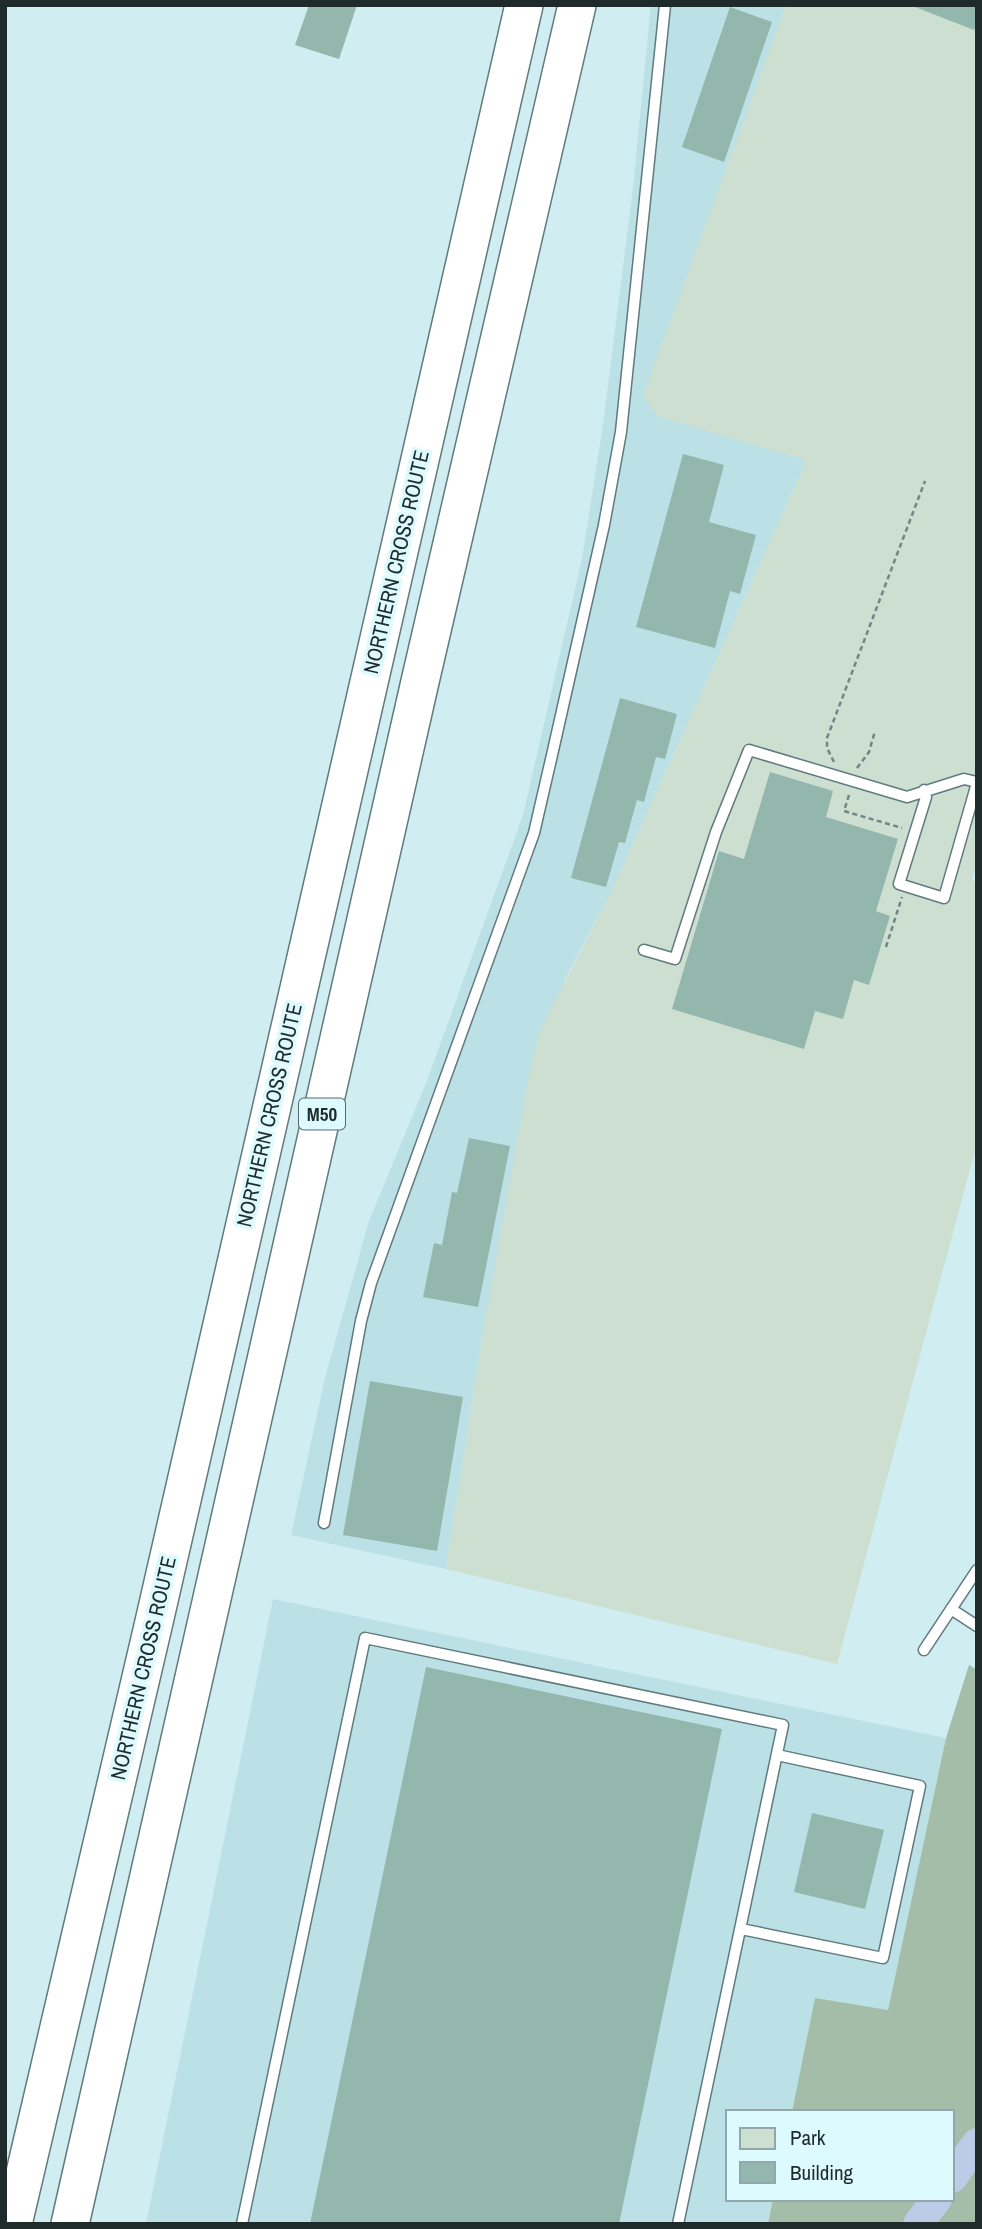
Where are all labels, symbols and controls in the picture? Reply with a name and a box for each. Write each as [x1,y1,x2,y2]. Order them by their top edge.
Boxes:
street label: NORTHERN CROSS ROUTE [356,447,436,677]
street label: NORTHERN CROSS ROUTE [229,1000,309,1230]
road number: M50 [299,1098,345,1130]
street label: NORTHERN CROSS ROUTE [103,1553,183,1783]
legend [726,2110,954,2201]
text: Park [790,2123,826,2152]
text: Building [790,2158,854,2187]

